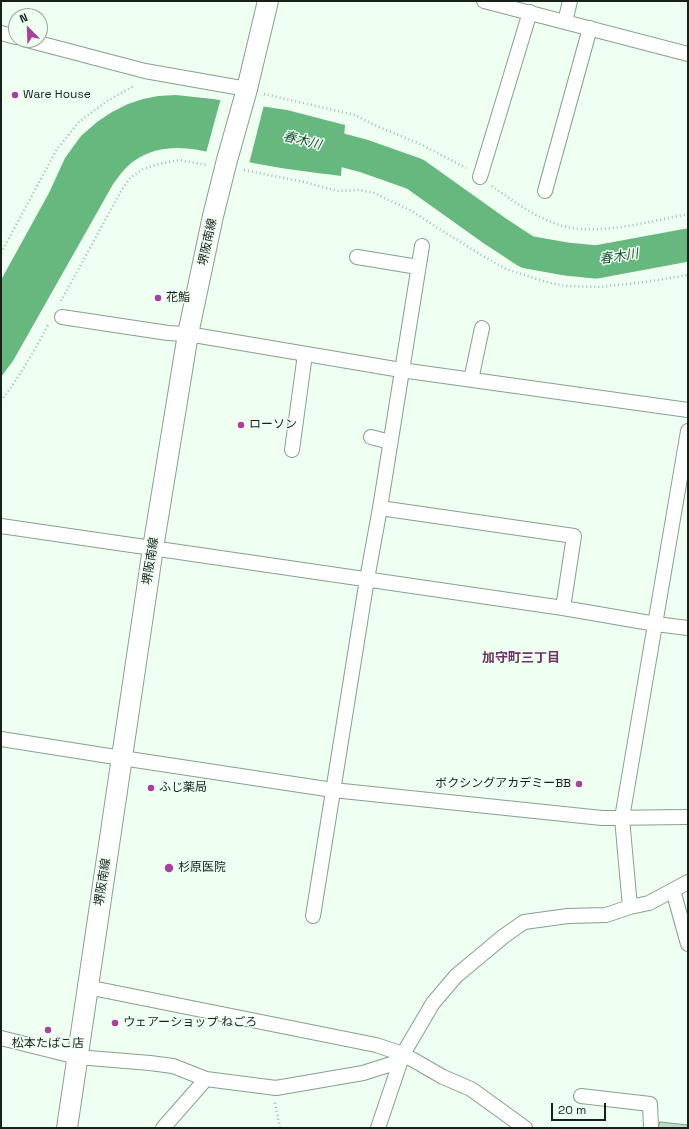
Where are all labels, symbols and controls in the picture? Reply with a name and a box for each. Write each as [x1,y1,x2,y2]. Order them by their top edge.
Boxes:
north arrow [8,8,48,48]
text: N [18,10,30,26]
place label: Ware House [23,88,91,102]
marker: Ware House [10,90,20,100]
water label: 春木川 [281,129,323,153]
street label: 堺阪南線 [196,217,220,267]
water label: 春木川 [599,246,639,268]
place label: 花鮨 [166,291,190,305]
marker: 花鮨 [153,293,163,303]
place label: ローソン [249,418,297,432]
marker: ローソン [236,420,246,430]
street label: 堺阪南線 [140,536,162,586]
district label: 加守町三丁目 [482,650,560,666]
place label: ボクシングアカデミーBB [435,777,571,791]
marker: ボクシングアカデミーBB [574,779,584,789]
place label: ふじ薬局 [159,781,207,795]
marker: ふじ薬局 [146,783,156,793]
street label: 堺阪南線 [92,857,114,907]
place label: 杉原医院 [178,861,226,875]
marker: 杉原医院 [163,862,175,874]
place label: ウェアーショップ ねごろ [123,1016,257,1030]
marker: ウェアーショップ ねごろ [110,1018,120,1028]
marker: 松本たばこ店 [43,1025,53,1035]
place label: 松本たばこ店 [12,1037,84,1051]
scale bar [553,1095,608,1121]
text: 20 m [558,1102,586,1118]

